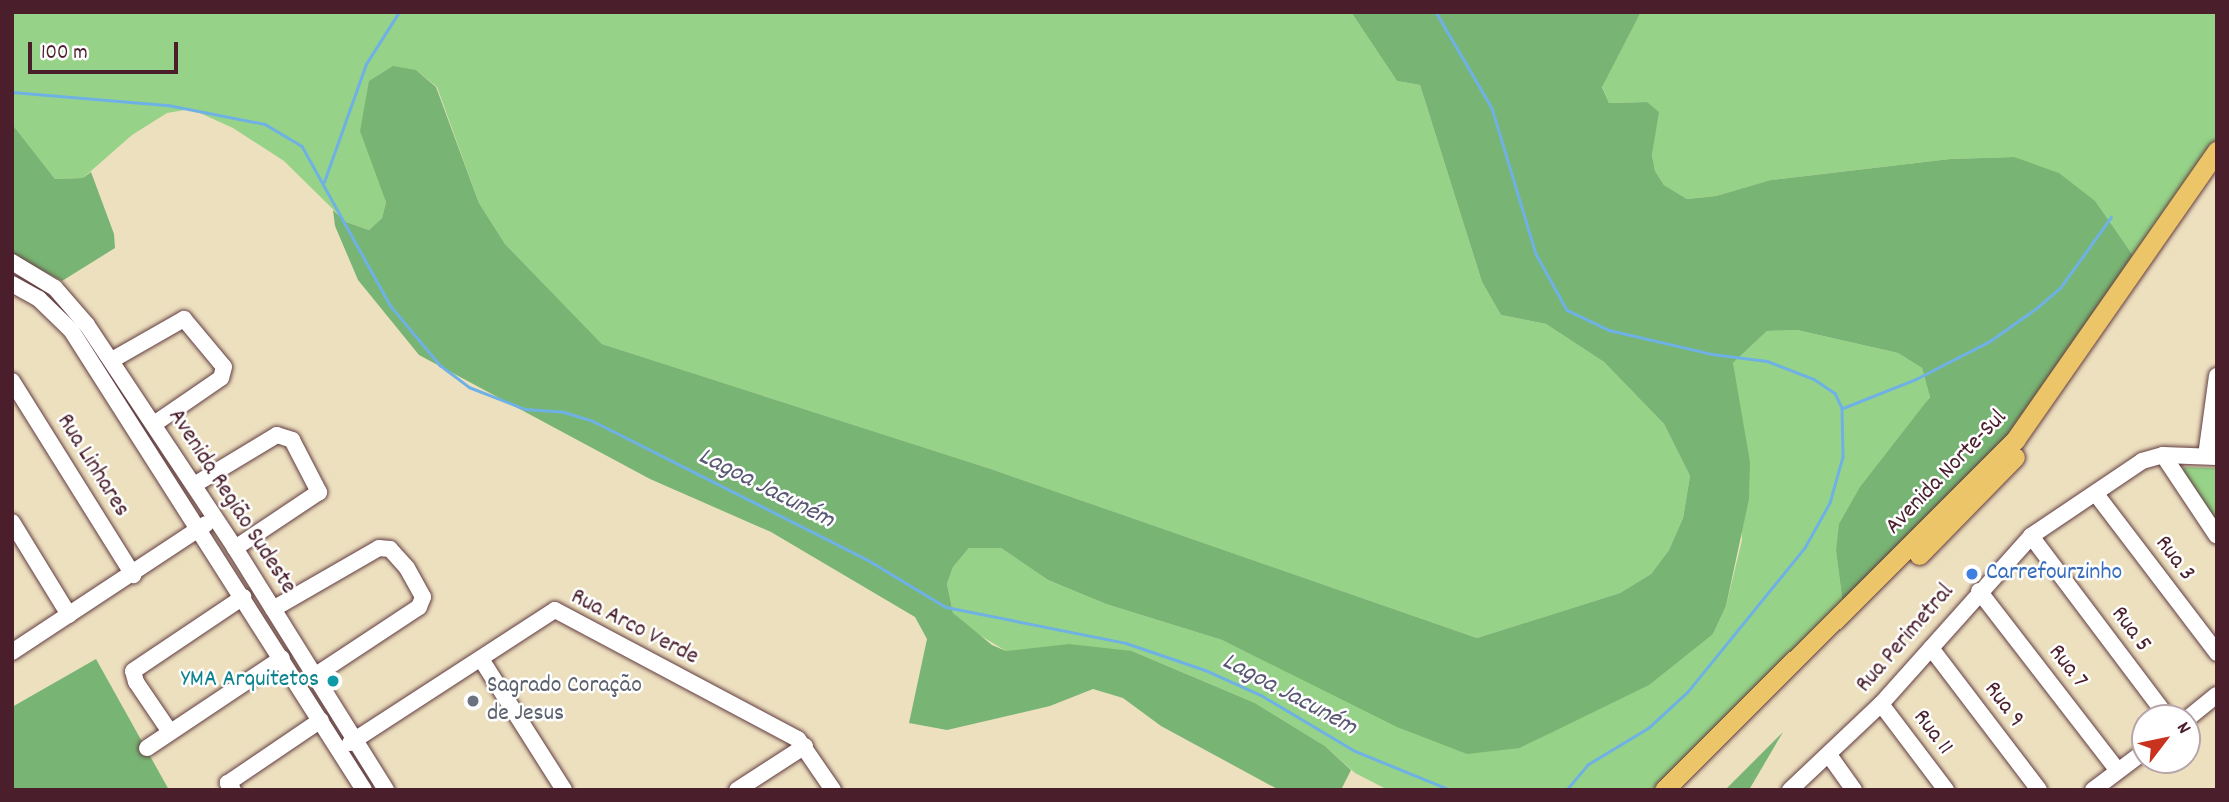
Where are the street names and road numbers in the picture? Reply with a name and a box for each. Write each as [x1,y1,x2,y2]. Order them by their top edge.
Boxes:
street label: Avenida Região Sudeste [160,404,302,600]
street label: Avenida Norte-Sul [1880,404,2014,542]
street label: Rua Linhares [49,409,135,523]
street label: Rua 3 [2148,531,2200,587]
street label: Rua Perimetral [1851,578,1961,700]
street label: Rua Arco Verde [565,584,703,672]
street label: Rua 5 [2103,601,2157,659]
street label: Rua 7 [2041,639,2093,695]
street label: Rua 9 [1977,676,2029,734]
street label: Rua 11 [1906,705,1958,761]

